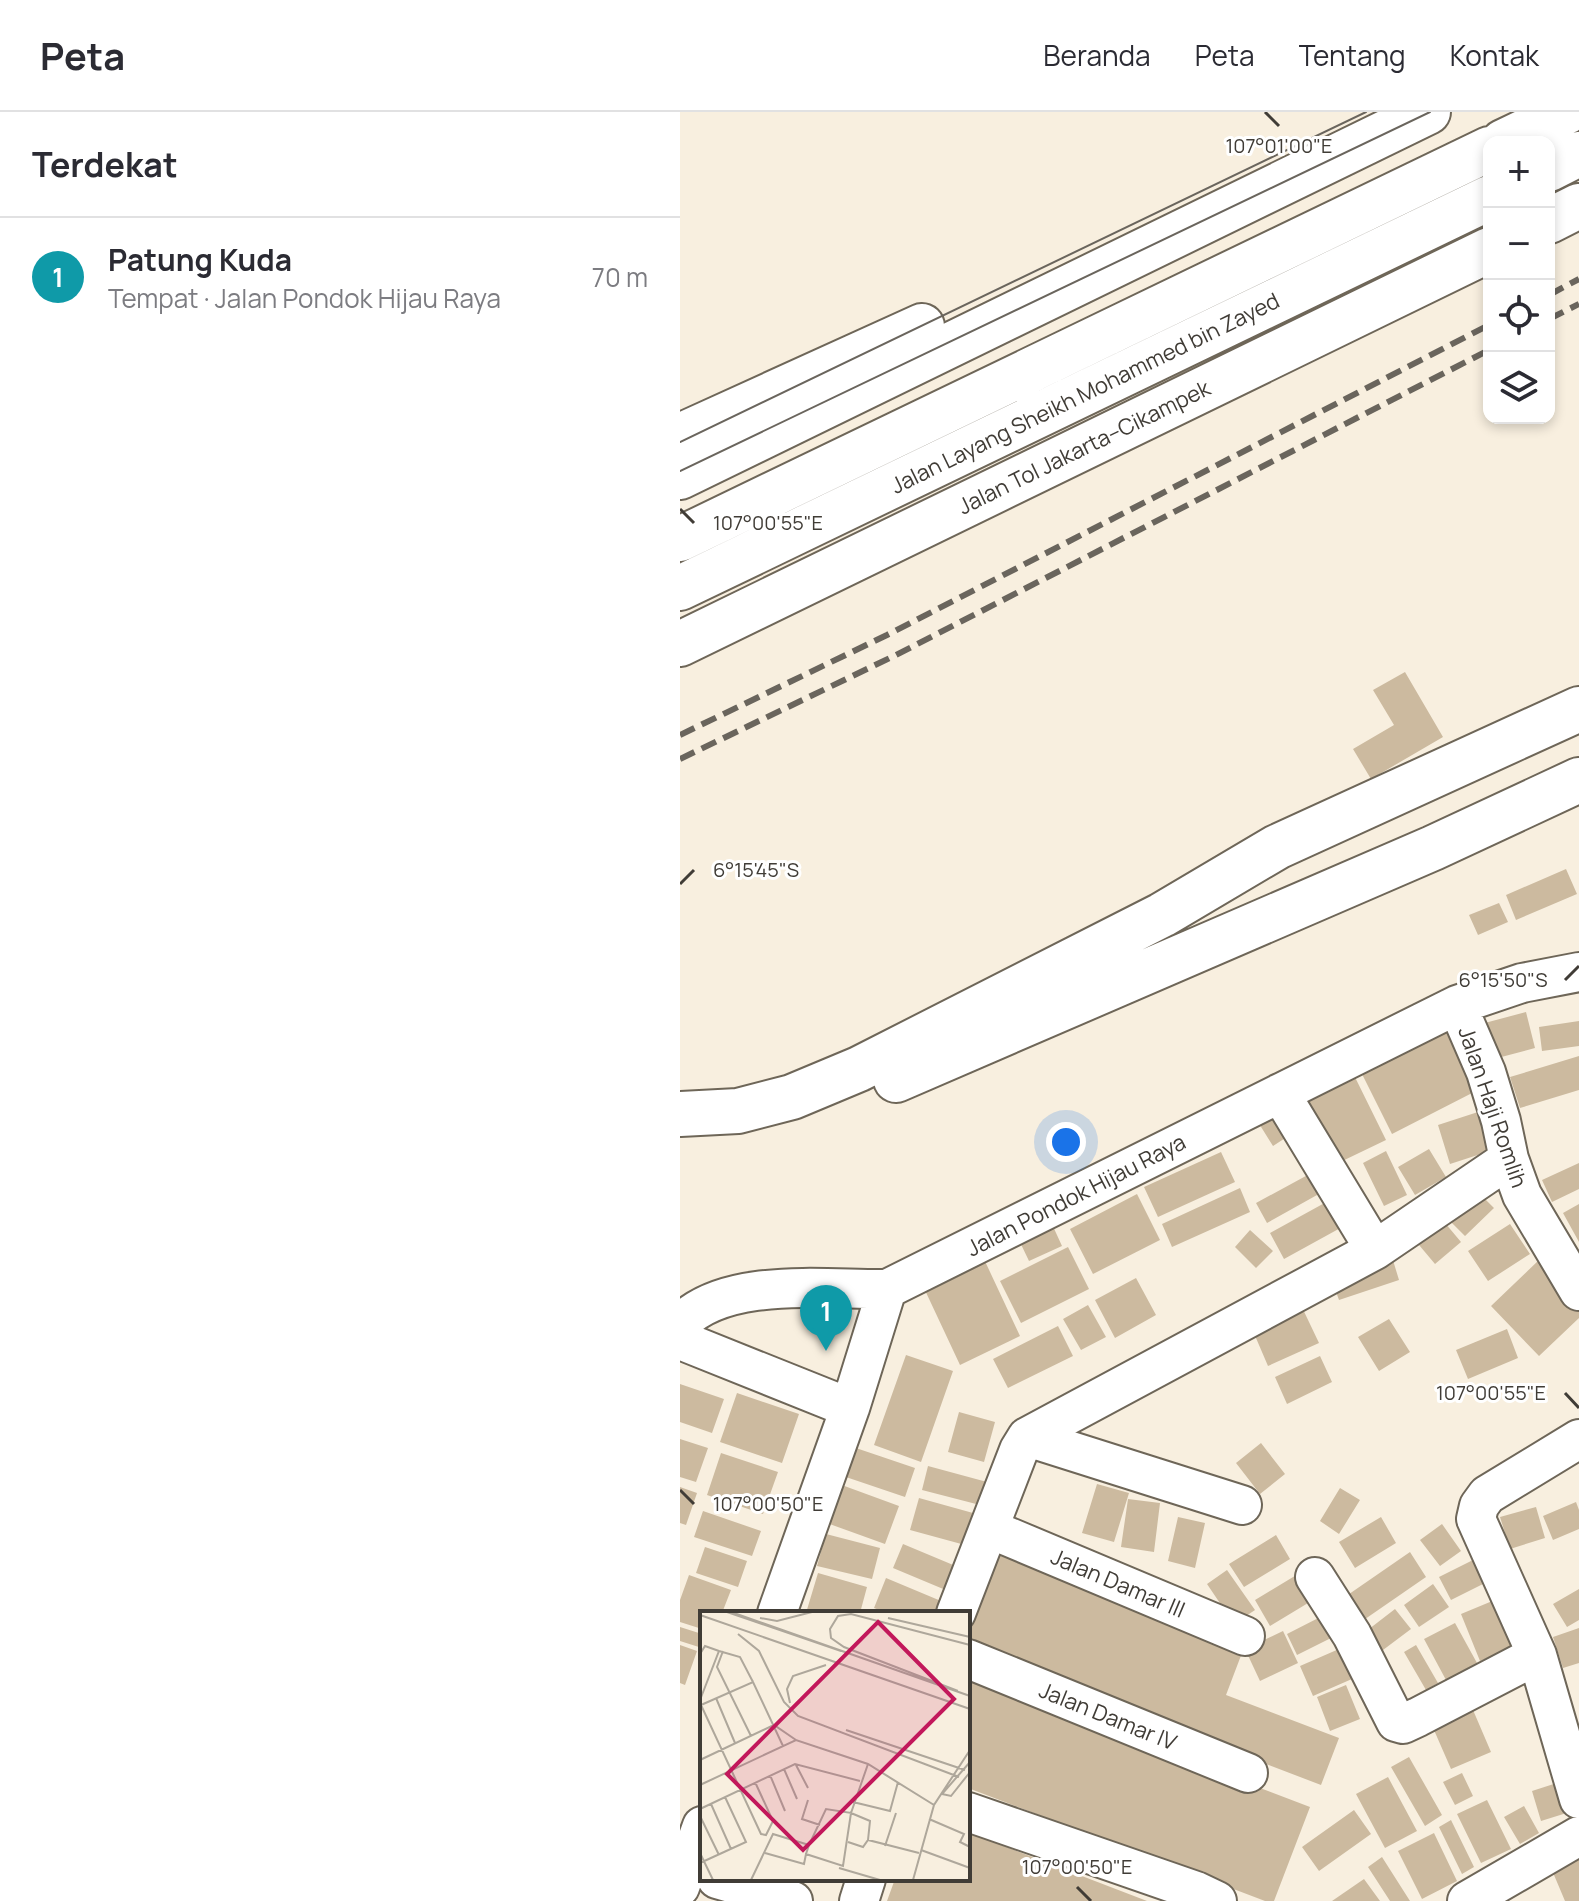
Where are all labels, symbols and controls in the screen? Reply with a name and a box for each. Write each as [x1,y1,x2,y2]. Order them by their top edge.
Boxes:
text: Peta [40,29,125,81]
text: Beranda [1043,36,1151,74]
text: Peta [1195,36,1255,74]
text: Tentang [1299,36,1406,74]
text: Kontak [1450,36,1539,74]
text: 107°01'00"E [1226,132,1332,159]
map controls [1483,136,1555,424]
button: + [1483,136,1555,208]
text: Terdekat [32,141,178,187]
button: − [1483,208,1555,280]
text: Patung Kuda [108,239,292,280]
text: 1 [52,259,64,295]
text: 70 m [592,259,648,295]
text: Tempat · Jalan Pondok Hijau Raya [108,280,501,316]
button: locate [1483,280,1555,352]
street label: Jalan Layang Sheikh Mohammed bin Zayed [886,285,1284,501]
button: layers [1483,352,1555,424]
street label: Jalan Tol Jakarta–Cikampek [953,372,1216,521]
text: 107°00'55"E [713,509,823,536]
text: 6°15'45"S [713,856,799,883]
text: 6°15'50"S [1459,966,1547,993]
street label: Jalan Haji Romlih [1451,1022,1535,1192]
your location [1046,1122,1086,1162]
street label: Jalan Pondok Hijau Raya [961,1127,1191,1263]
pin: 1 [800,1285,852,1351]
text: 107°00'55"E [1436,1379,1546,1406]
text: 107°00'50"E [713,1490,823,1517]
street label: Jalan Damar III [1046,1541,1190,1625]
inset map [700,1611,970,1881]
street label: Jalan Damar IV [1035,1675,1182,1757]
text: 107°00'50"E [1022,1853,1132,1880]

